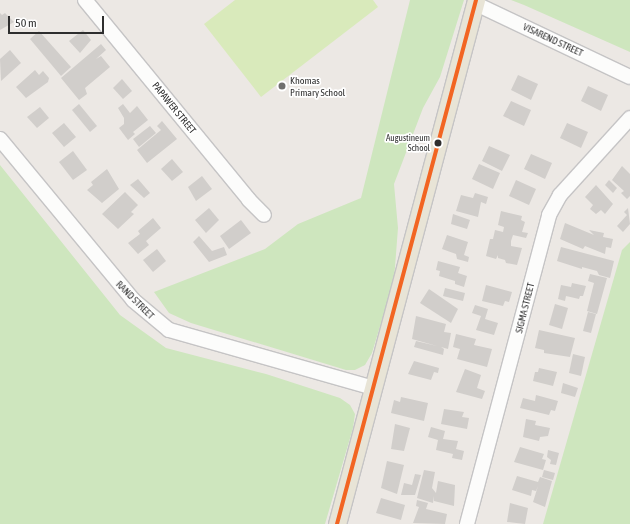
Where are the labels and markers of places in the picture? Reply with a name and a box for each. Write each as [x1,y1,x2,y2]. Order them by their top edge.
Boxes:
place label: Khomas Primary School [290,74,345,98]
marker: Khomas Primary School [277,81,287,91]
place label: Augustineum School [386,133,430,154]
marker: Augustineum School [433,138,443,148]

